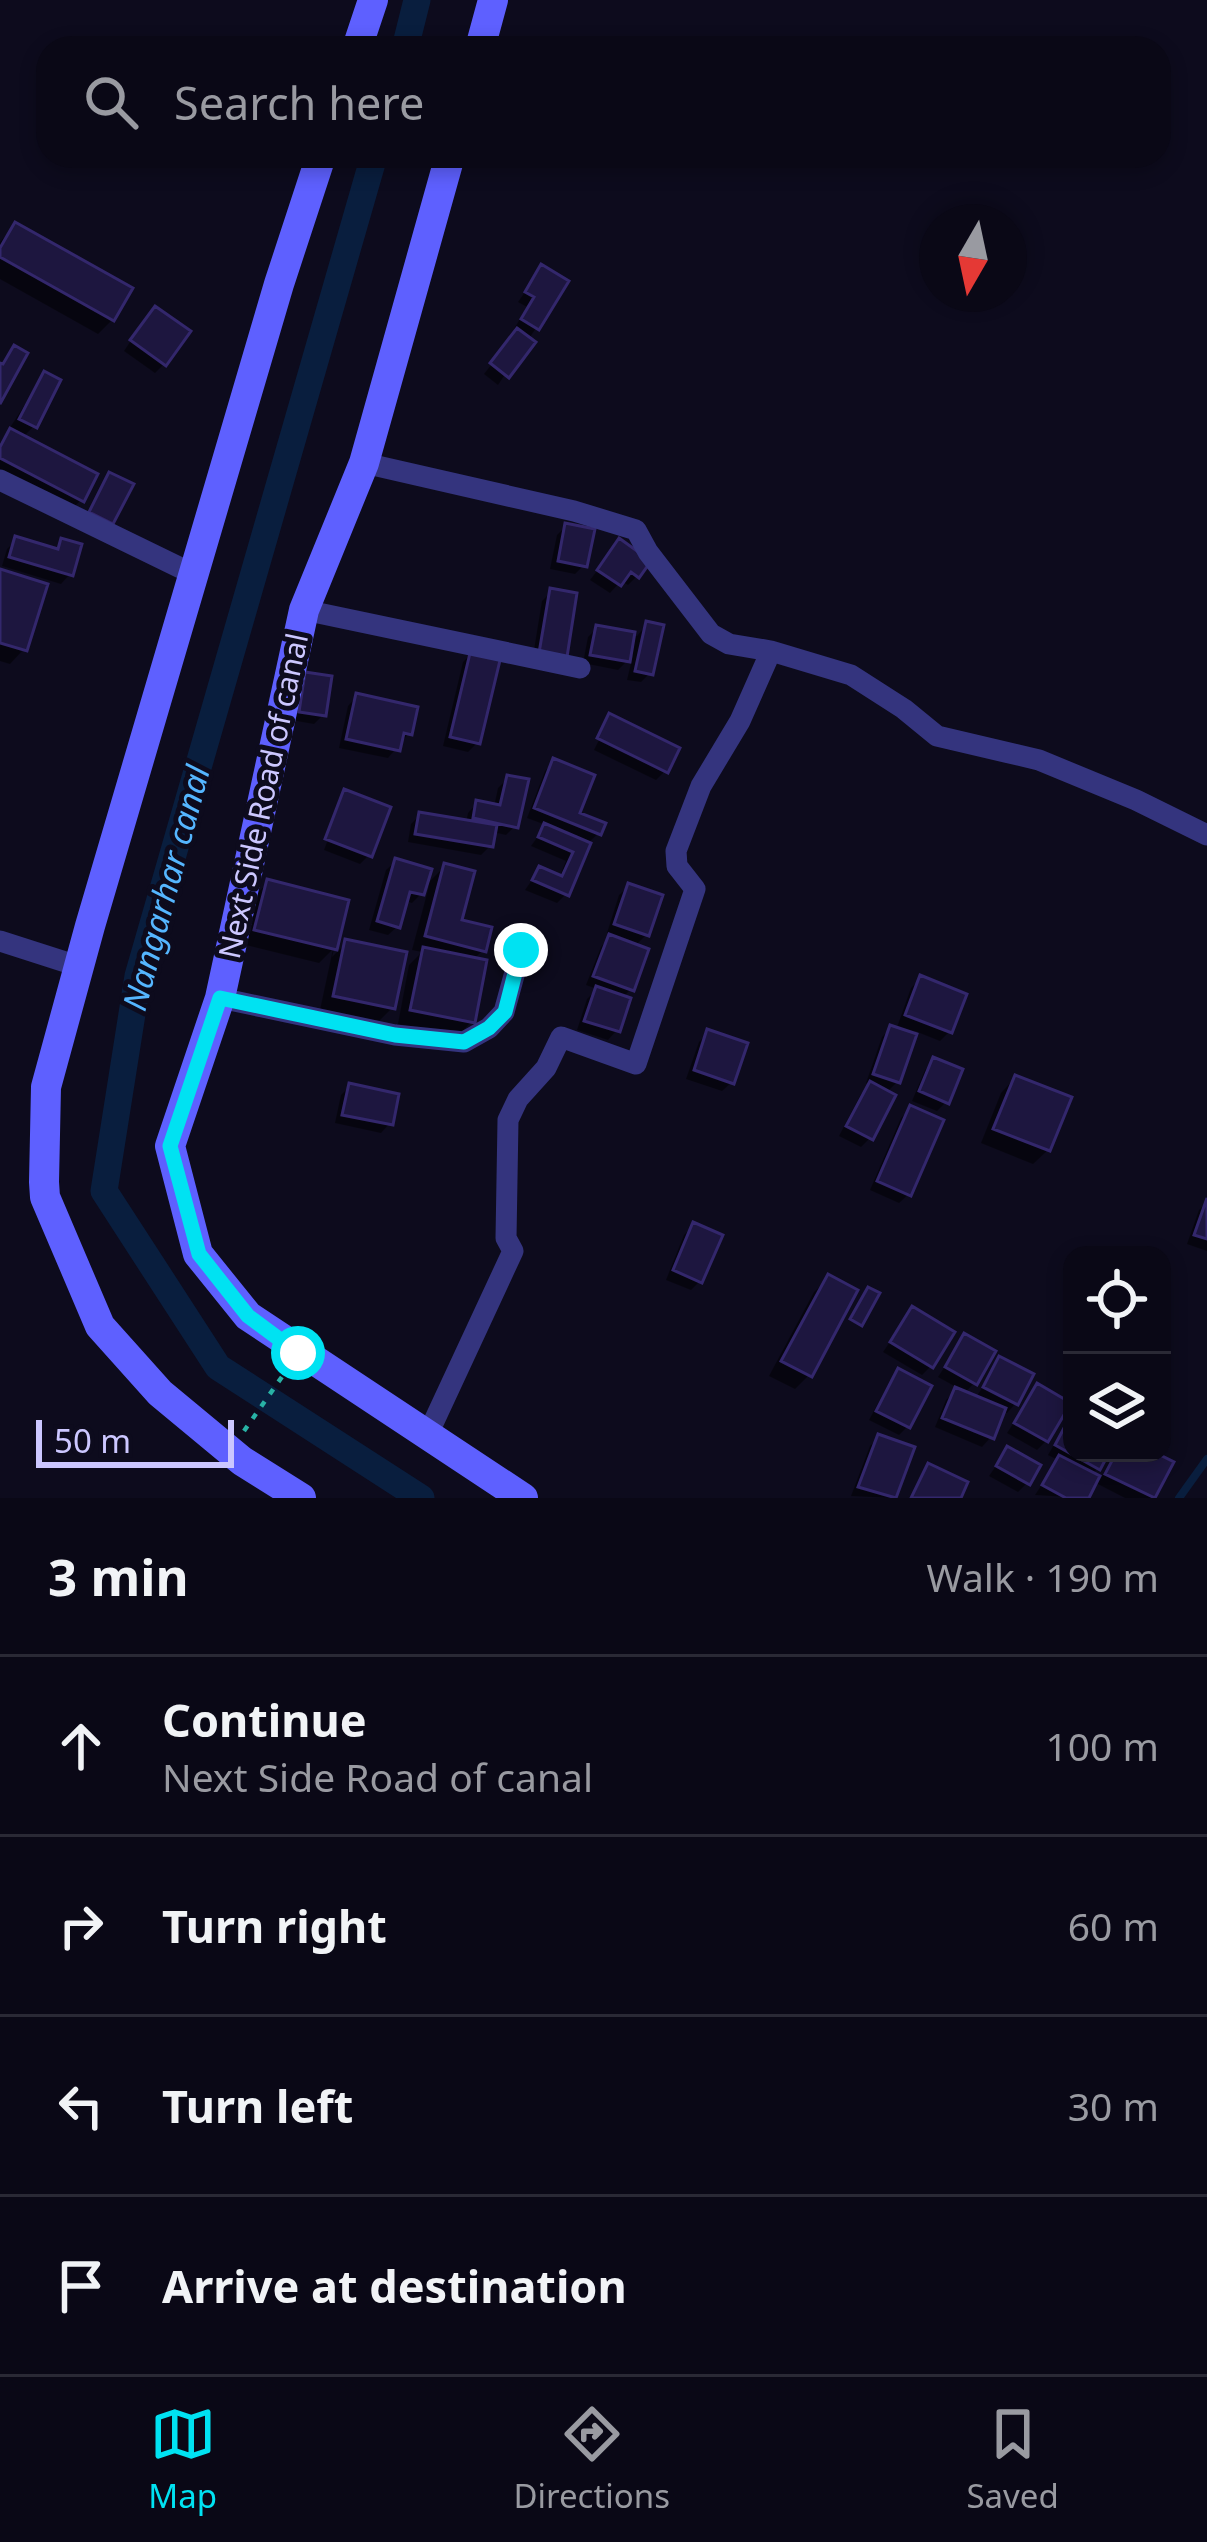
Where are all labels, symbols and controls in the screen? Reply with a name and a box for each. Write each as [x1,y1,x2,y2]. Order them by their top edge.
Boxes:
search box [36,36,1171,168]
icon: search [78,69,144,135]
text: Search here [174,72,424,133]
north arrow [919,204,1027,312]
street label: Next Side Road of canal [208,629,317,962]
water label: Nangarhar canal [111,759,220,1015]
route end [494,923,548,977]
map controls [1063,1246,1171,1462]
button: locate [1063,1246,1171,1354]
route start [271,1326,325,1380]
button: layers [1063,1354,1171,1462]
scale bar [36,1414,234,1467]
text: 50 m [54,1418,131,1463]
text: 3 min [48,1541,189,1611]
text: Walk · 190 m [926,1550,1159,1603]
text: Continue [162,1689,367,1750]
icon: ahead [48,1713,114,1779]
text: 100 m [1045,1719,1159,1772]
text: Next Side Road of canal [162,1750,593,1803]
icon: right [48,1893,114,1959]
text: Turn right [162,1895,387,1956]
text: 60 m [1068,1899,1159,1952]
icon: left [48,2073,114,2139]
text: Turn left [162,2075,353,2136]
text: 30 m [1068,2079,1159,2132]
icon: arrive [48,2253,114,2319]
text: Arrive at destination [162,2255,627,2316]
tab: Map [148,2401,217,2518]
tab: Directions [513,2401,670,2518]
tab: Saved [966,2401,1059,2518]

